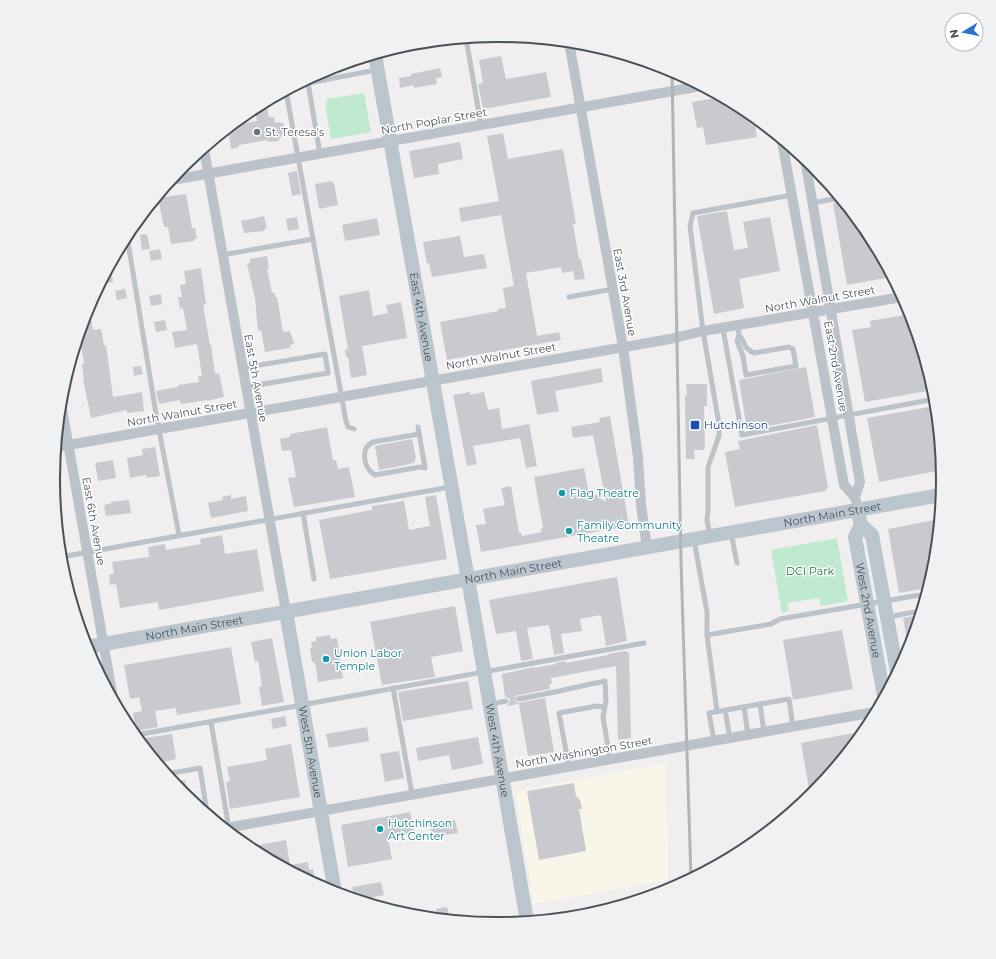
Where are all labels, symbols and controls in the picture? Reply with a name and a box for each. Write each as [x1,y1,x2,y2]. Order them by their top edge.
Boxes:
north arrow [944,12,984,52]
text: N [946,28,962,39]
street label: North Poplar Street [380,105,489,137]
place label: St. Teresa's [265,125,325,139]
marker: St. Teresa's [252,127,262,137]
street label: East 3rd Avenue [610,247,640,337]
street label: East 4th Avenue [407,271,436,363]
street label: North Walnut Street [764,282,877,316]
street label: East 2nd Avenue [821,319,851,413]
street label: East 5th Avenue [241,333,271,423]
street label: North Walnut Street [445,339,558,373]
street label: North Walnut Street [126,396,239,430]
place label: Hutchinson [704,418,768,432]
marker: Hutchinson [689,419,701,431]
street label: East 6th Avenue [79,476,109,567]
place label: Flag Theatre [570,486,639,500]
marker: Flag Theatre [557,488,567,498]
street label: North Main Street [782,499,883,530]
place label: Family Community Theatre [577,518,682,545]
marker: Family Community Theatre [564,526,574,536]
street label: North Main Street [463,555,564,587]
street label: West 2nd Avenue [853,562,884,660]
park label: DCI Park [786,564,835,578]
street label: North Main Street [144,612,245,643]
place label: Union Labor Temple [334,646,402,673]
marker: Union Labor Temple [321,654,331,664]
street label: West 4th Avenue [483,702,513,798]
street label: West 5th Avenue [296,705,326,800]
street label: North Washington Street [514,733,654,771]
place label: Hutchinson Art Center [388,816,452,843]
marker: Hutchinson Art Center [375,824,385,834]

